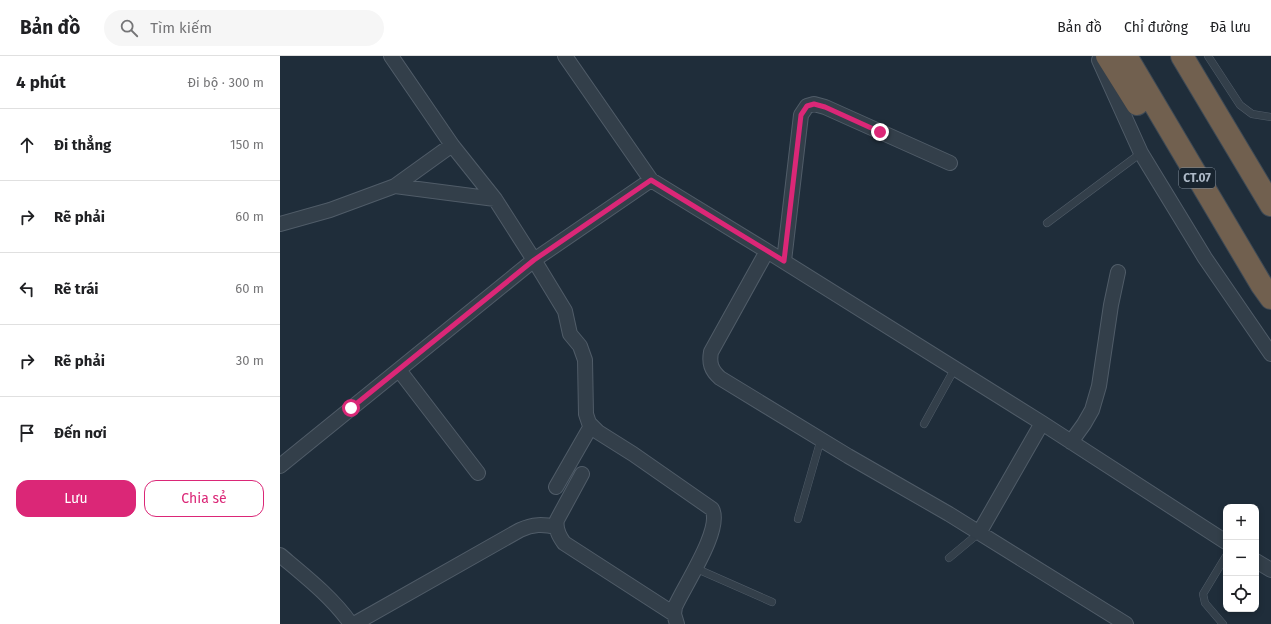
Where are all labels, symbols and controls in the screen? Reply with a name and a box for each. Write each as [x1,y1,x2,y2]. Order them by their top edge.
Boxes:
search box [104,10,384,46]
text: Bản đồ [20,16,80,39]
icon: search [118,17,140,39]
text: Tìm kiếm [150,19,212,37]
text: Bản đồ [1057,19,1102,36]
text: Chỉ đường [1124,19,1188,36]
text: Đã lưu [1210,19,1251,36]
text: 4 phút [16,72,66,93]
text: Đi bộ · 300 m [187,75,264,90]
route end [871,123,889,141]
icon: ahead [16,134,38,156]
text: Đi thẳng [54,136,111,154]
text: 150 m [230,137,264,152]
road number: CT.07 [1179,168,1215,188]
icon: right [16,206,38,228]
text: Rẽ phải [54,208,105,226]
text: 60 m [235,209,264,224]
icon: left [16,278,38,300]
text: Rẽ trái [54,280,99,298]
text: 60 m [235,281,264,296]
icon: right [16,350,38,372]
text: Rẽ phải [54,352,105,370]
text: 30 m [236,353,264,368]
route start [342,399,360,417]
icon: arrive [16,422,38,444]
text: Đến nơi [54,424,107,442]
button: Lưu [16,480,136,517]
button: Chia sẻ [144,480,264,517]
map controls [1223,504,1259,612]
button: + [1223,504,1259,540]
button: − [1223,540,1259,576]
button: locate [1223,576,1259,612]

